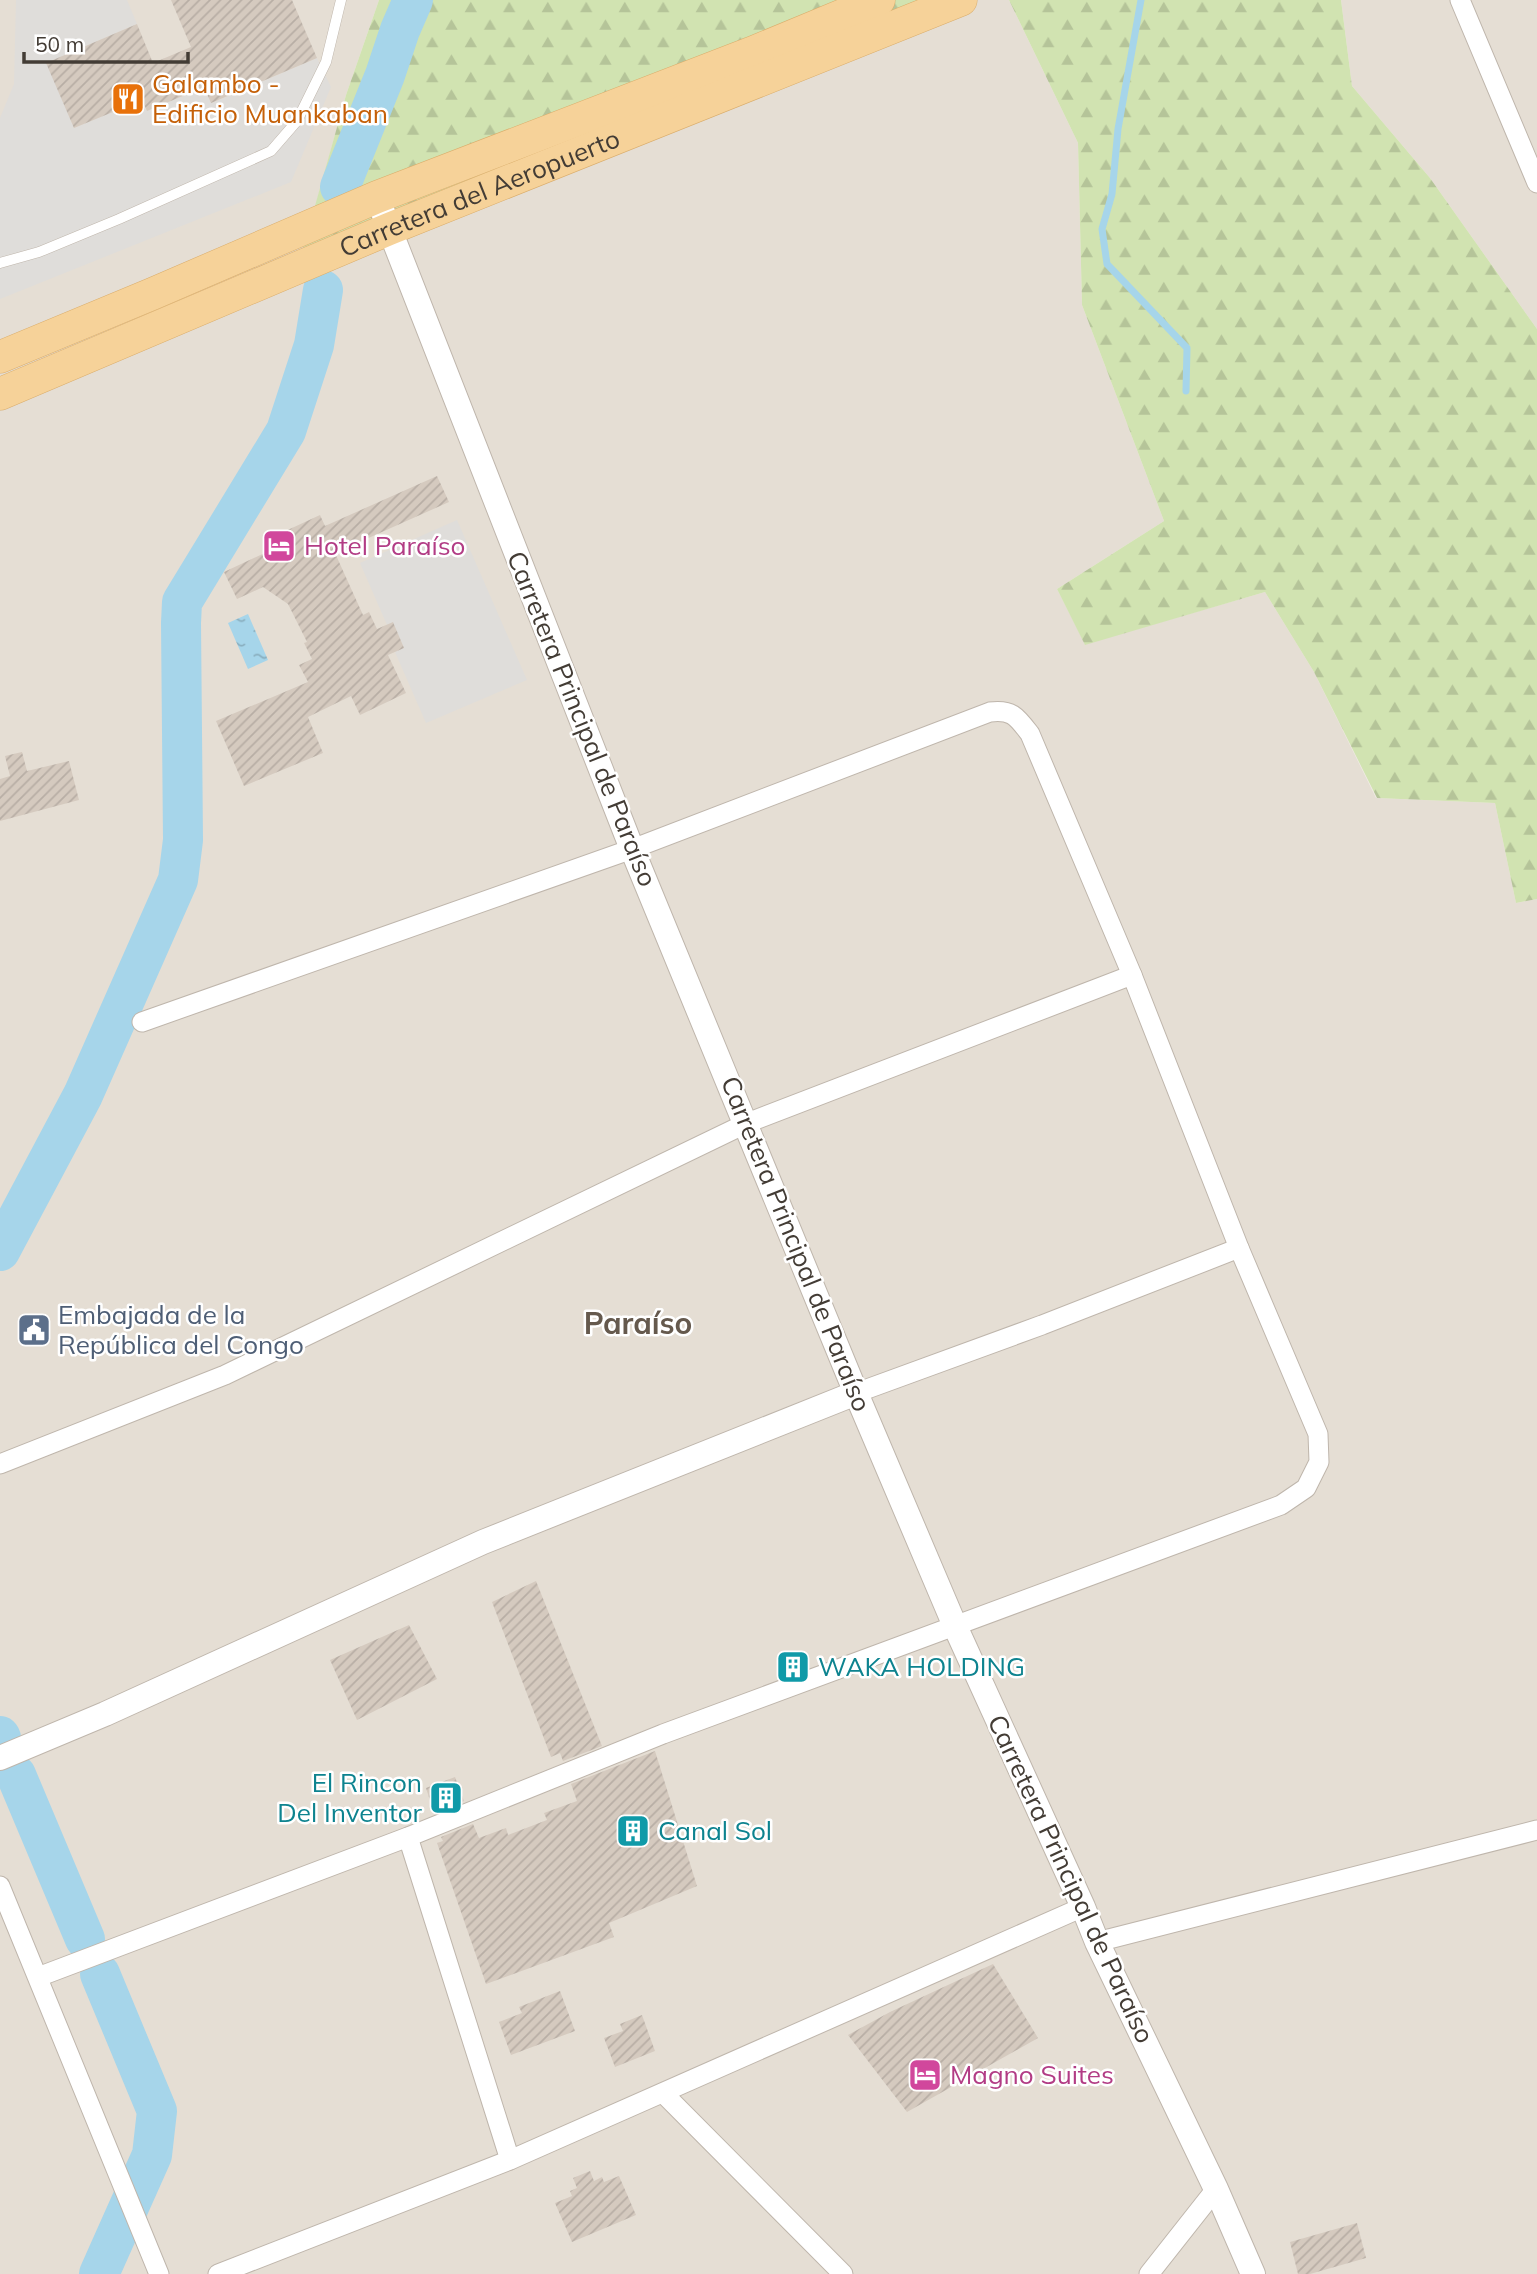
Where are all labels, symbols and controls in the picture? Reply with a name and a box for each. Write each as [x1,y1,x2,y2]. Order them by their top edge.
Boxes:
scale bar [24,21,189,65]
text: 50 m [35,31,84,57]
place label: Galambo - Edificio Muankaban [152,67,388,130]
restaurant icon: Galambo - Edificio Muankaban [109,80,147,118]
street label: Carretera del Aeropuerto [334,121,624,264]
hotel icon: Hotel Paraíso [260,527,298,565]
place label: Hotel Paraíso [304,529,465,562]
street label: Carretera Principal de Paraíso [500,546,665,891]
street label: Carretera Principal de Paraíso [714,1071,879,1416]
place label: Embajada de la República del Congo [58,1298,304,1361]
district label: Paraíso [584,1304,692,1342]
public building icon: Embajada de la República del Congo [15,1311,53,1349]
building icon: WAKA HOLDING [774,1648,812,1686]
place label: WAKA HOLDING [818,1650,1025,1683]
street label: Carretera Principal de Paraíso [981,1709,1162,2048]
place label: El Rincon Del Inventor [277,1766,423,1829]
building icon: El Rincon Del Inventor [427,1779,465,1817]
building icon: Canal Sol [614,1812,652,1850]
place label: Canal Sol [658,1814,772,1847]
hotel icon: Magno Suites [906,2056,944,2094]
place label: Magno Suites [950,2058,1114,2091]

